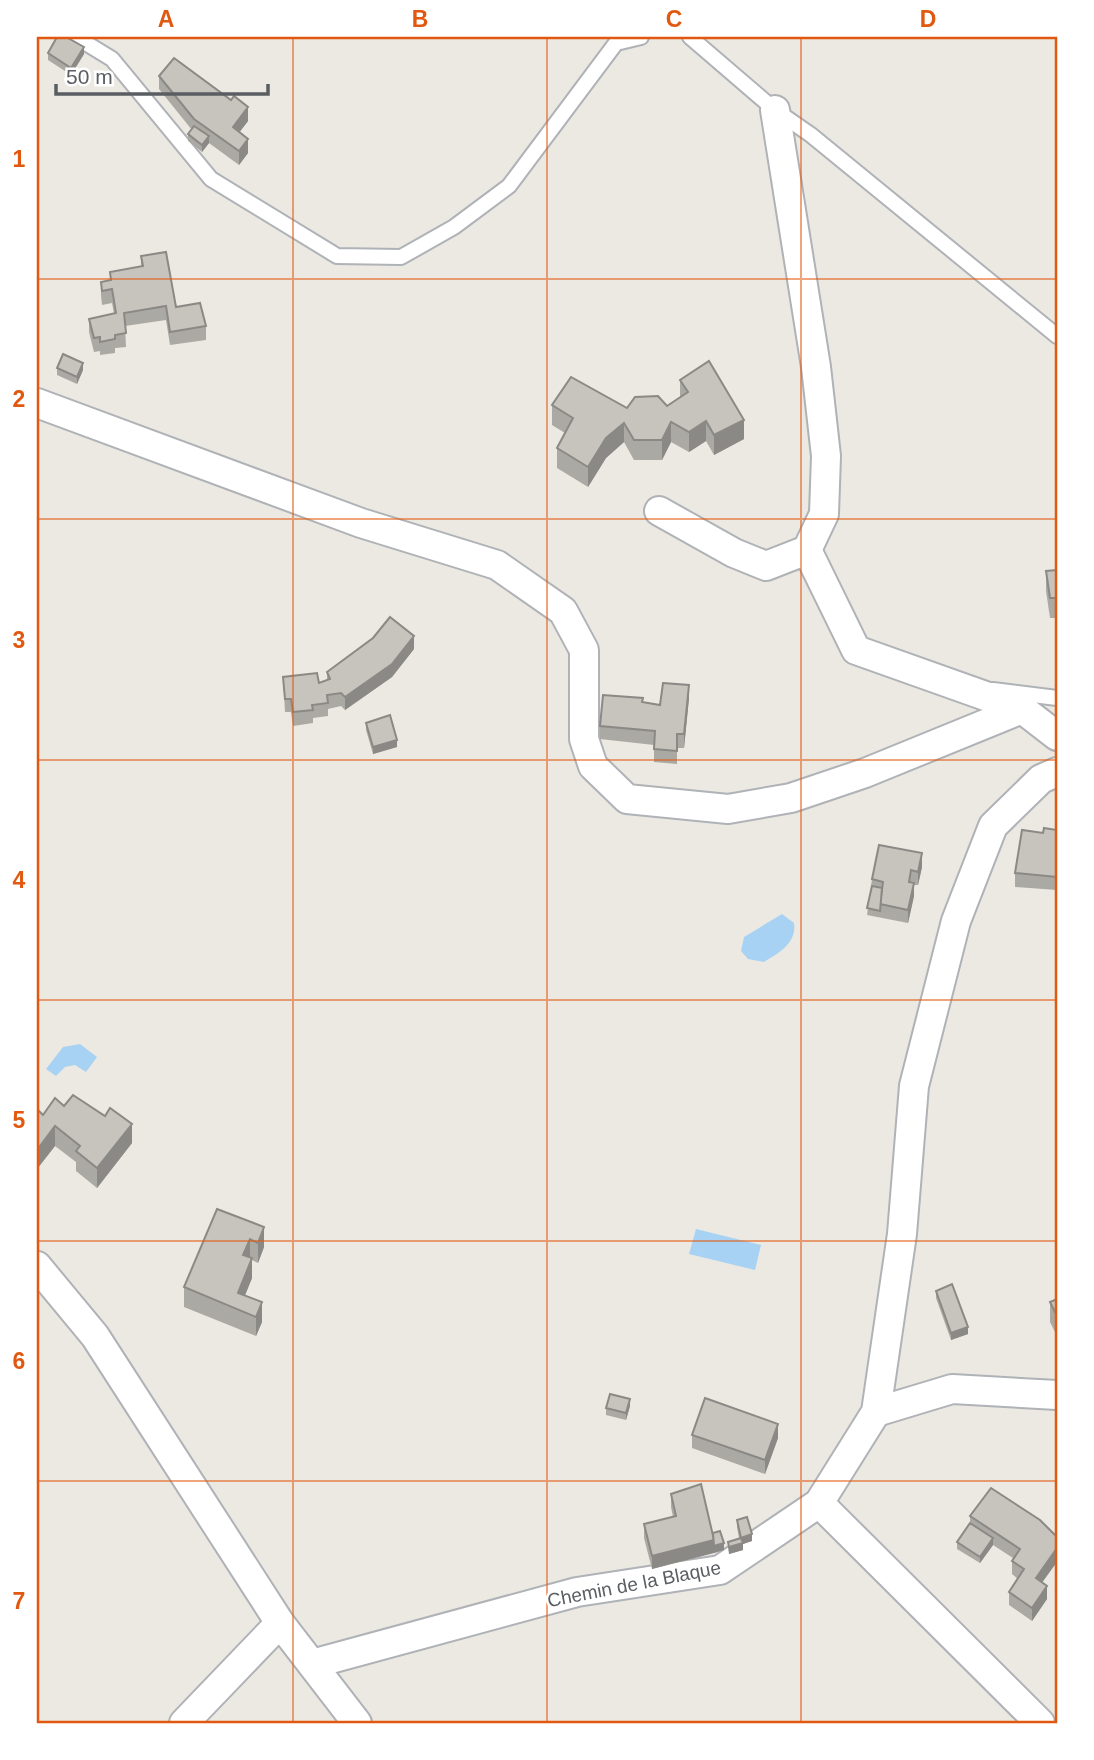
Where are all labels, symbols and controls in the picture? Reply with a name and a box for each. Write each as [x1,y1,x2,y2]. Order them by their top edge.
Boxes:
text: A [158,6,174,32]
text: B [412,6,428,32]
text: C [666,6,682,32]
text: D [920,6,936,32]
scale bar [56,52,268,96]
text: 50 m [66,65,113,88]
text: 1 [13,146,26,172]
text: 2 [13,386,25,412]
text: 3 [13,627,25,653]
text: 4 [13,867,26,893]
text: 5 [13,1107,26,1133]
text: 6 [13,1348,25,1374]
street label: Chemin de la Blaque [545,1557,723,1611]
text: 7 [13,1588,25,1614]

